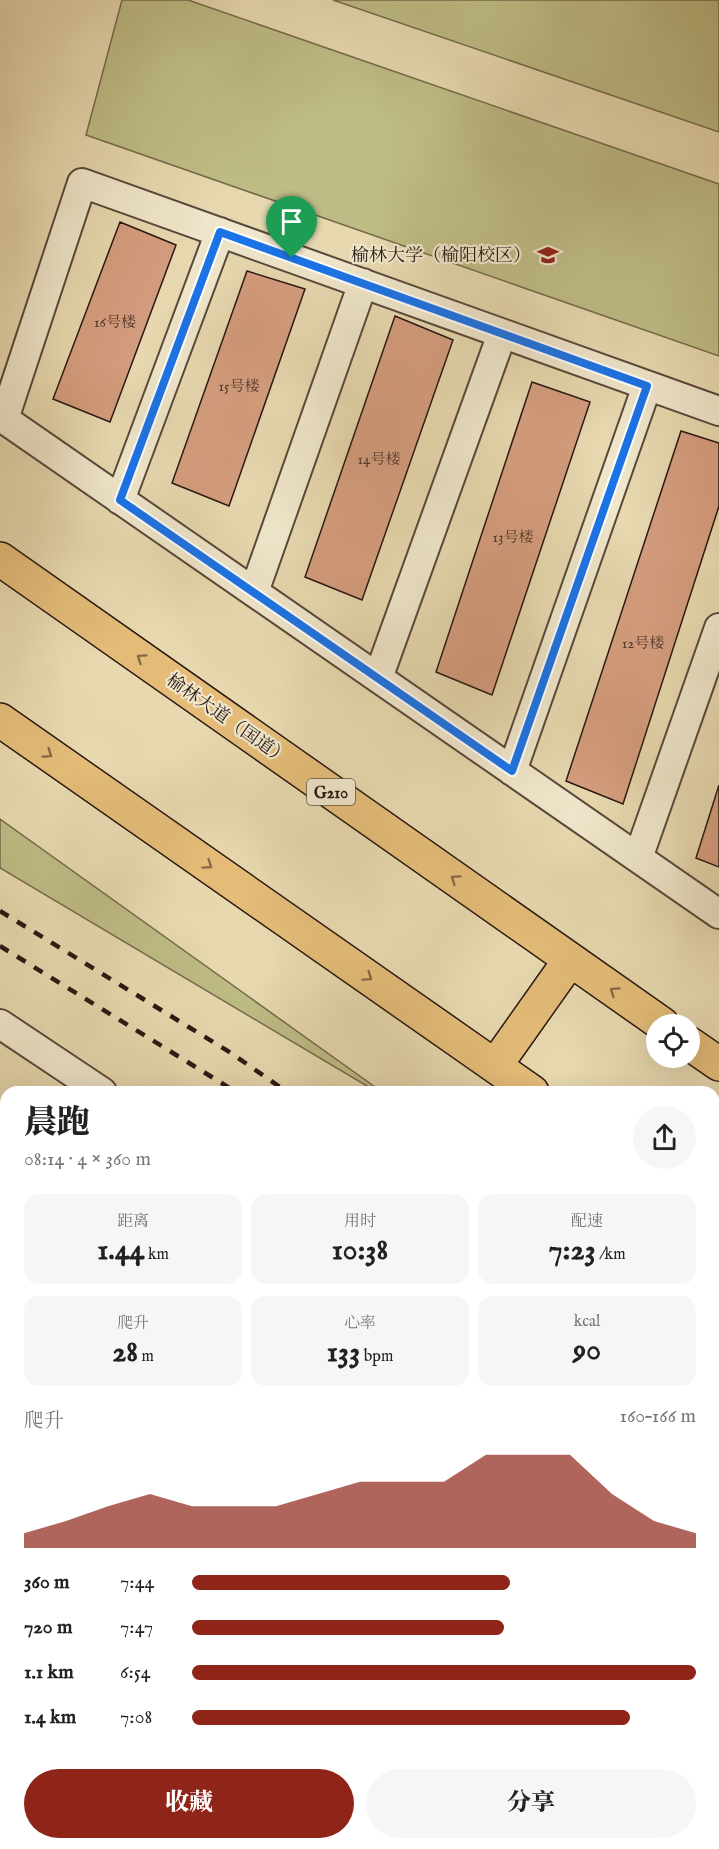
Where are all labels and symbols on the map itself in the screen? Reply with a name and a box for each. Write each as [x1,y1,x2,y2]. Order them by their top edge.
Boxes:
pin [266,196,317,258]
school or university icon: 榆林大学（榆阳校区） [536,243,560,267]
place label: 榆林大学（榆阳校区） [351,245,531,268]
house number: 16号楼 [94,313,136,332]
house number: 15号楼 [218,377,260,396]
house number: 14号楼 [358,450,400,469]
house number: 13号楼 [492,528,534,547]
house number: 12号楼 [622,634,664,653]
one-way arrow [136,654,147,665]
street label: 榆林大道（国道） [162,670,293,771]
one-way arrow [41,747,52,758]
road number: G210 [307,779,355,805]
one-way arrow [201,858,212,869]
one-way arrow [450,875,461,886]
one-way arrow [361,970,372,981]
one-way arrow [610,987,621,998]

